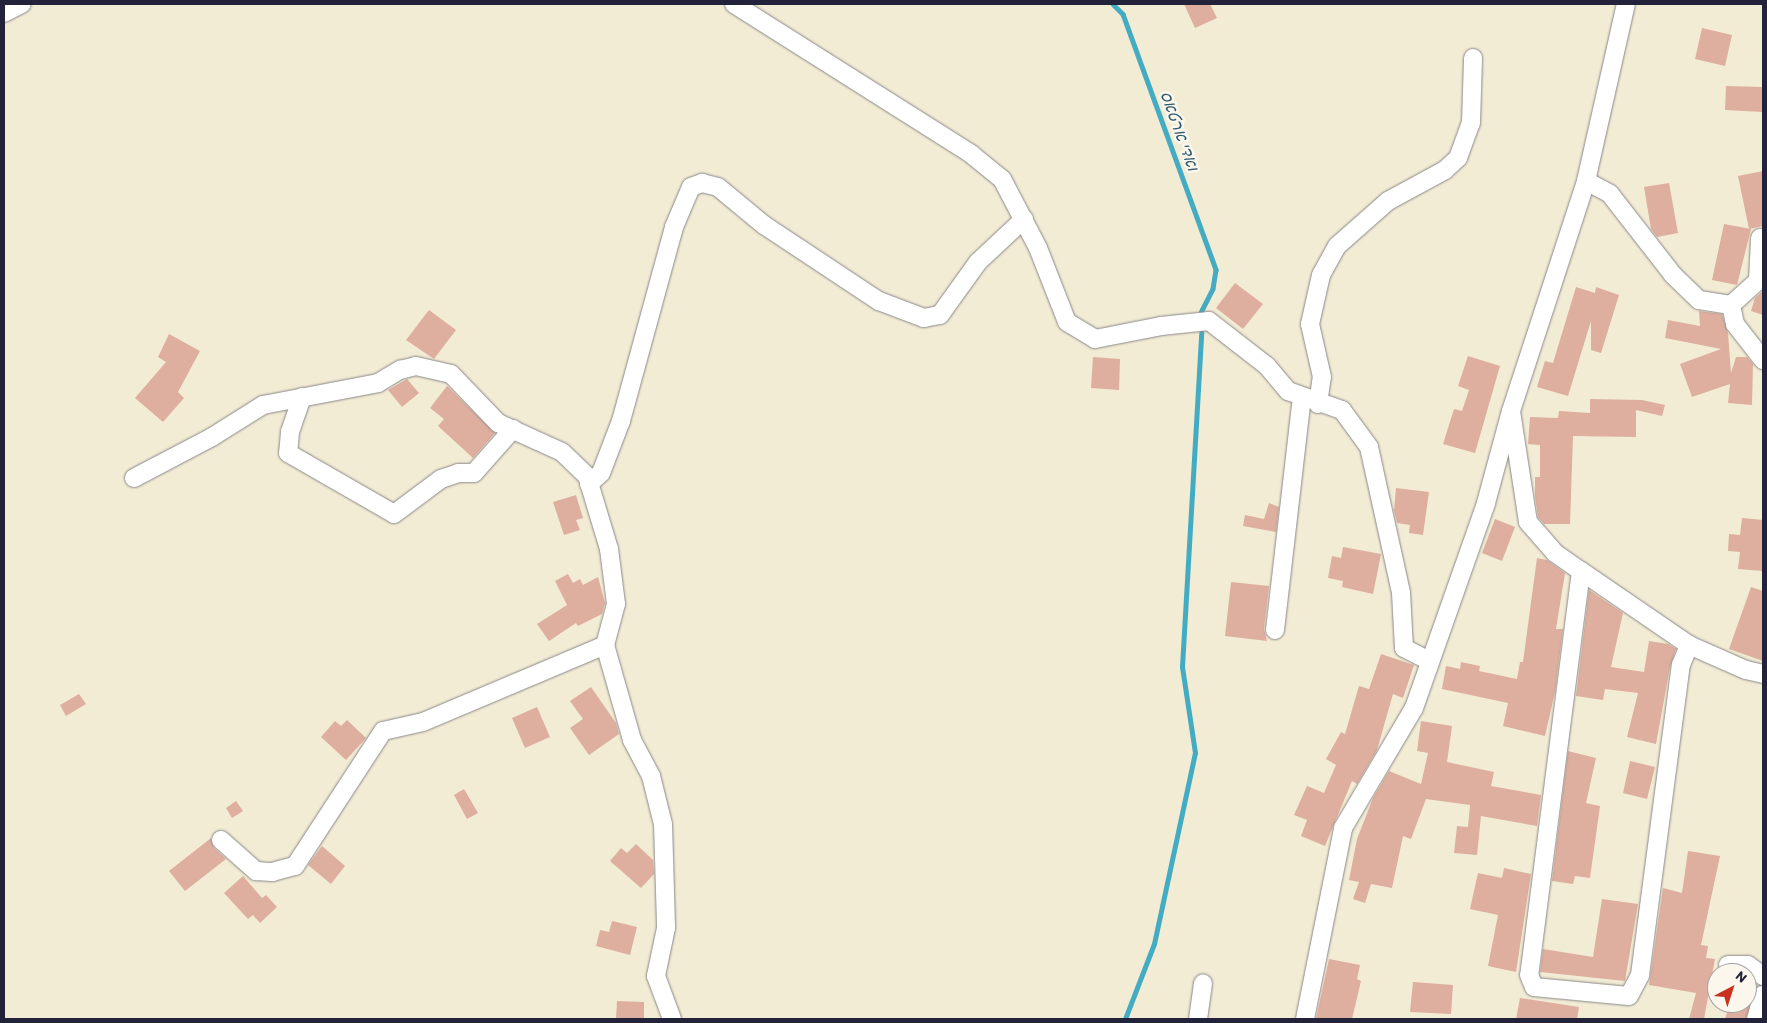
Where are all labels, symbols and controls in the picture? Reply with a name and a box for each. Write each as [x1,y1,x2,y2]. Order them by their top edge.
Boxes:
water label: ואדי ארטאס [1156,88,1202,174]
north arrow [1707,963,1757,1013]
text: N [1732,967,1750,986]

